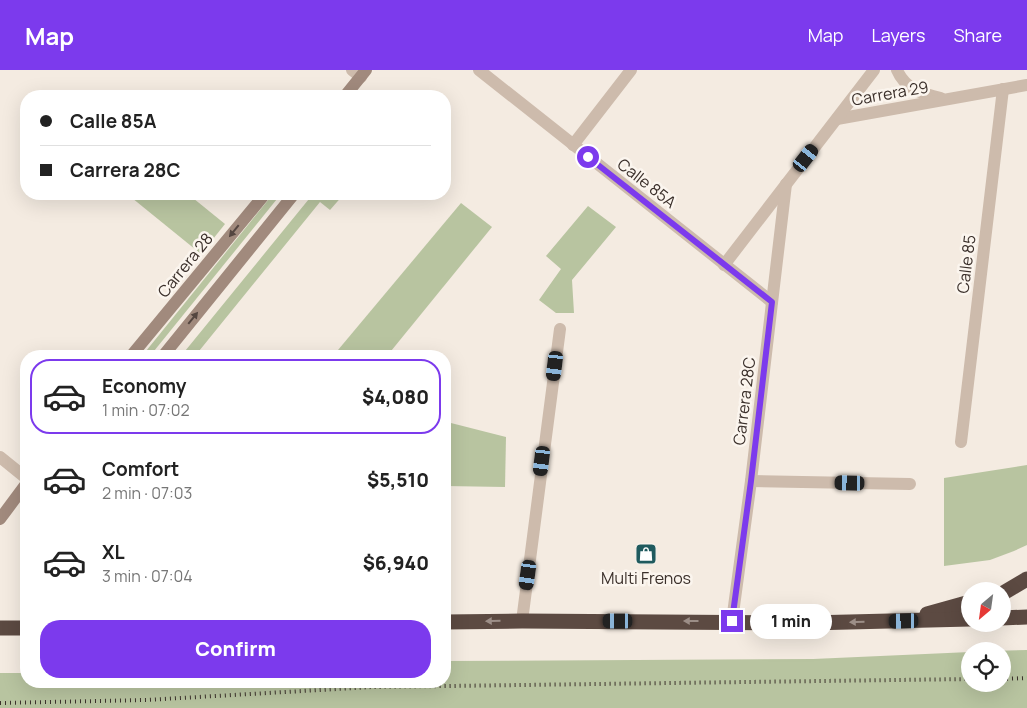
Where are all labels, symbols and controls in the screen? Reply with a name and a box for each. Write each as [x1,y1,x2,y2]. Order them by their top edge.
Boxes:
text: Map [25,19,74,52]
text: Map [808,23,843,47]
text: Layers [871,23,925,47]
text: Share [953,23,1002,47]
street label: Carrera 29 [850,75,930,111]
text: Calle 85A [70,108,156,134]
car [790,142,821,174]
route start [577,146,599,168]
street label: Calle 85A [613,153,681,213]
text: Carrera 28C [70,157,180,183]
one-way arrow [228,225,239,238]
street label: Carrera 28 [152,228,218,302]
street label: Calle 85 [951,233,981,295]
one-way arrow [188,312,199,325]
car [545,350,564,382]
street label: Carrera 28C [728,356,760,446]
text: Economy [102,373,186,399]
icon: car [42,374,87,419]
text: $4,080 [362,384,429,410]
text: 1 min · 07:02 [102,399,190,421]
car [532,445,551,477]
text: Comfort [102,456,179,482]
icon: car [42,457,87,502]
text: $5,510 [367,467,429,493]
car [834,475,865,491]
text: 2 min · 07:03 [102,482,192,504]
text: XL [102,539,125,565]
icon: car [42,540,87,585]
shop icon: Multi Frenos [634,542,658,566]
text: $6,940 [363,550,429,576]
car [518,559,537,591]
text: 3 min · 07:04 [102,565,193,587]
place label: Multi Frenos [601,567,691,589]
north arrow [961,582,1011,632]
map controls [961,582,1011,692]
callout: 1 min [750,604,832,638]
route end [721,610,743,632]
text: 1 min [771,610,811,632]
car [888,613,919,629]
car [603,614,633,629]
one-way arrow [682,617,698,625]
one-way arrow [485,618,501,626]
one-way arrow [849,618,865,626]
button: Confirm [40,620,431,678]
button: locate [961,642,1011,692]

